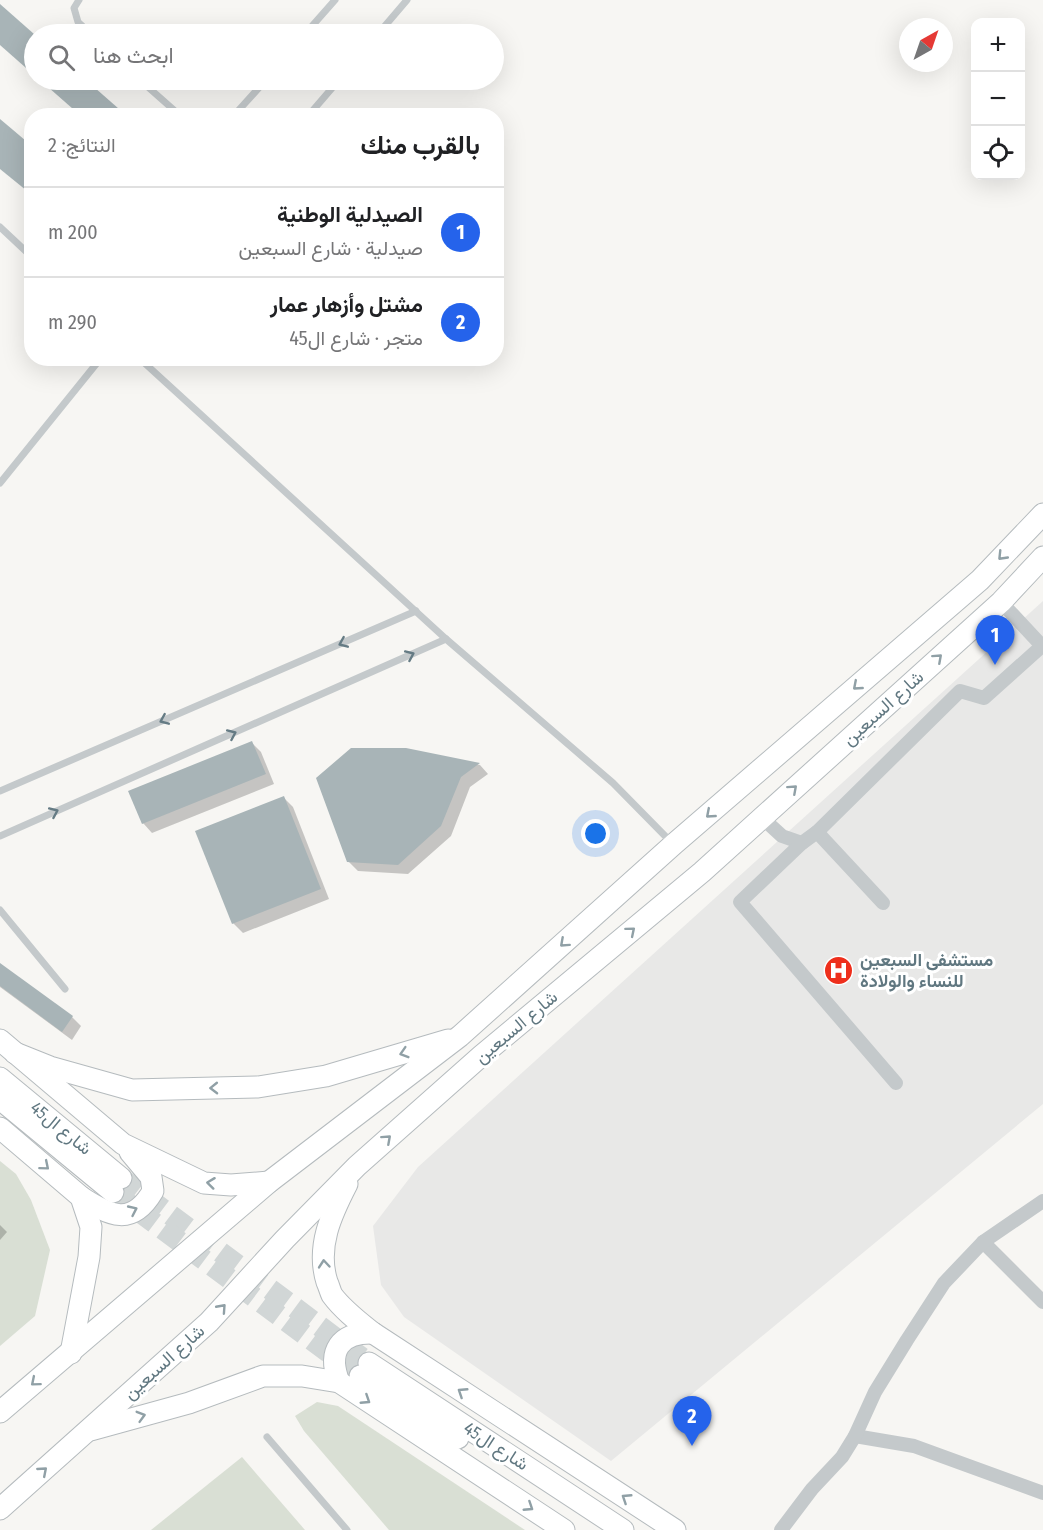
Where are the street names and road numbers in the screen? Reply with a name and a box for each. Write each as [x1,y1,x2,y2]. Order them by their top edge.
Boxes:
street label: شارع السبعين [838,666,929,751]
street label: شارع السبعين [470,986,563,1069]
street label: شارع ال45 [25,1097,96,1160]
street label: شارع السبعين [119,1320,210,1405]
street label: شارع ال45 [459,1417,533,1476]

